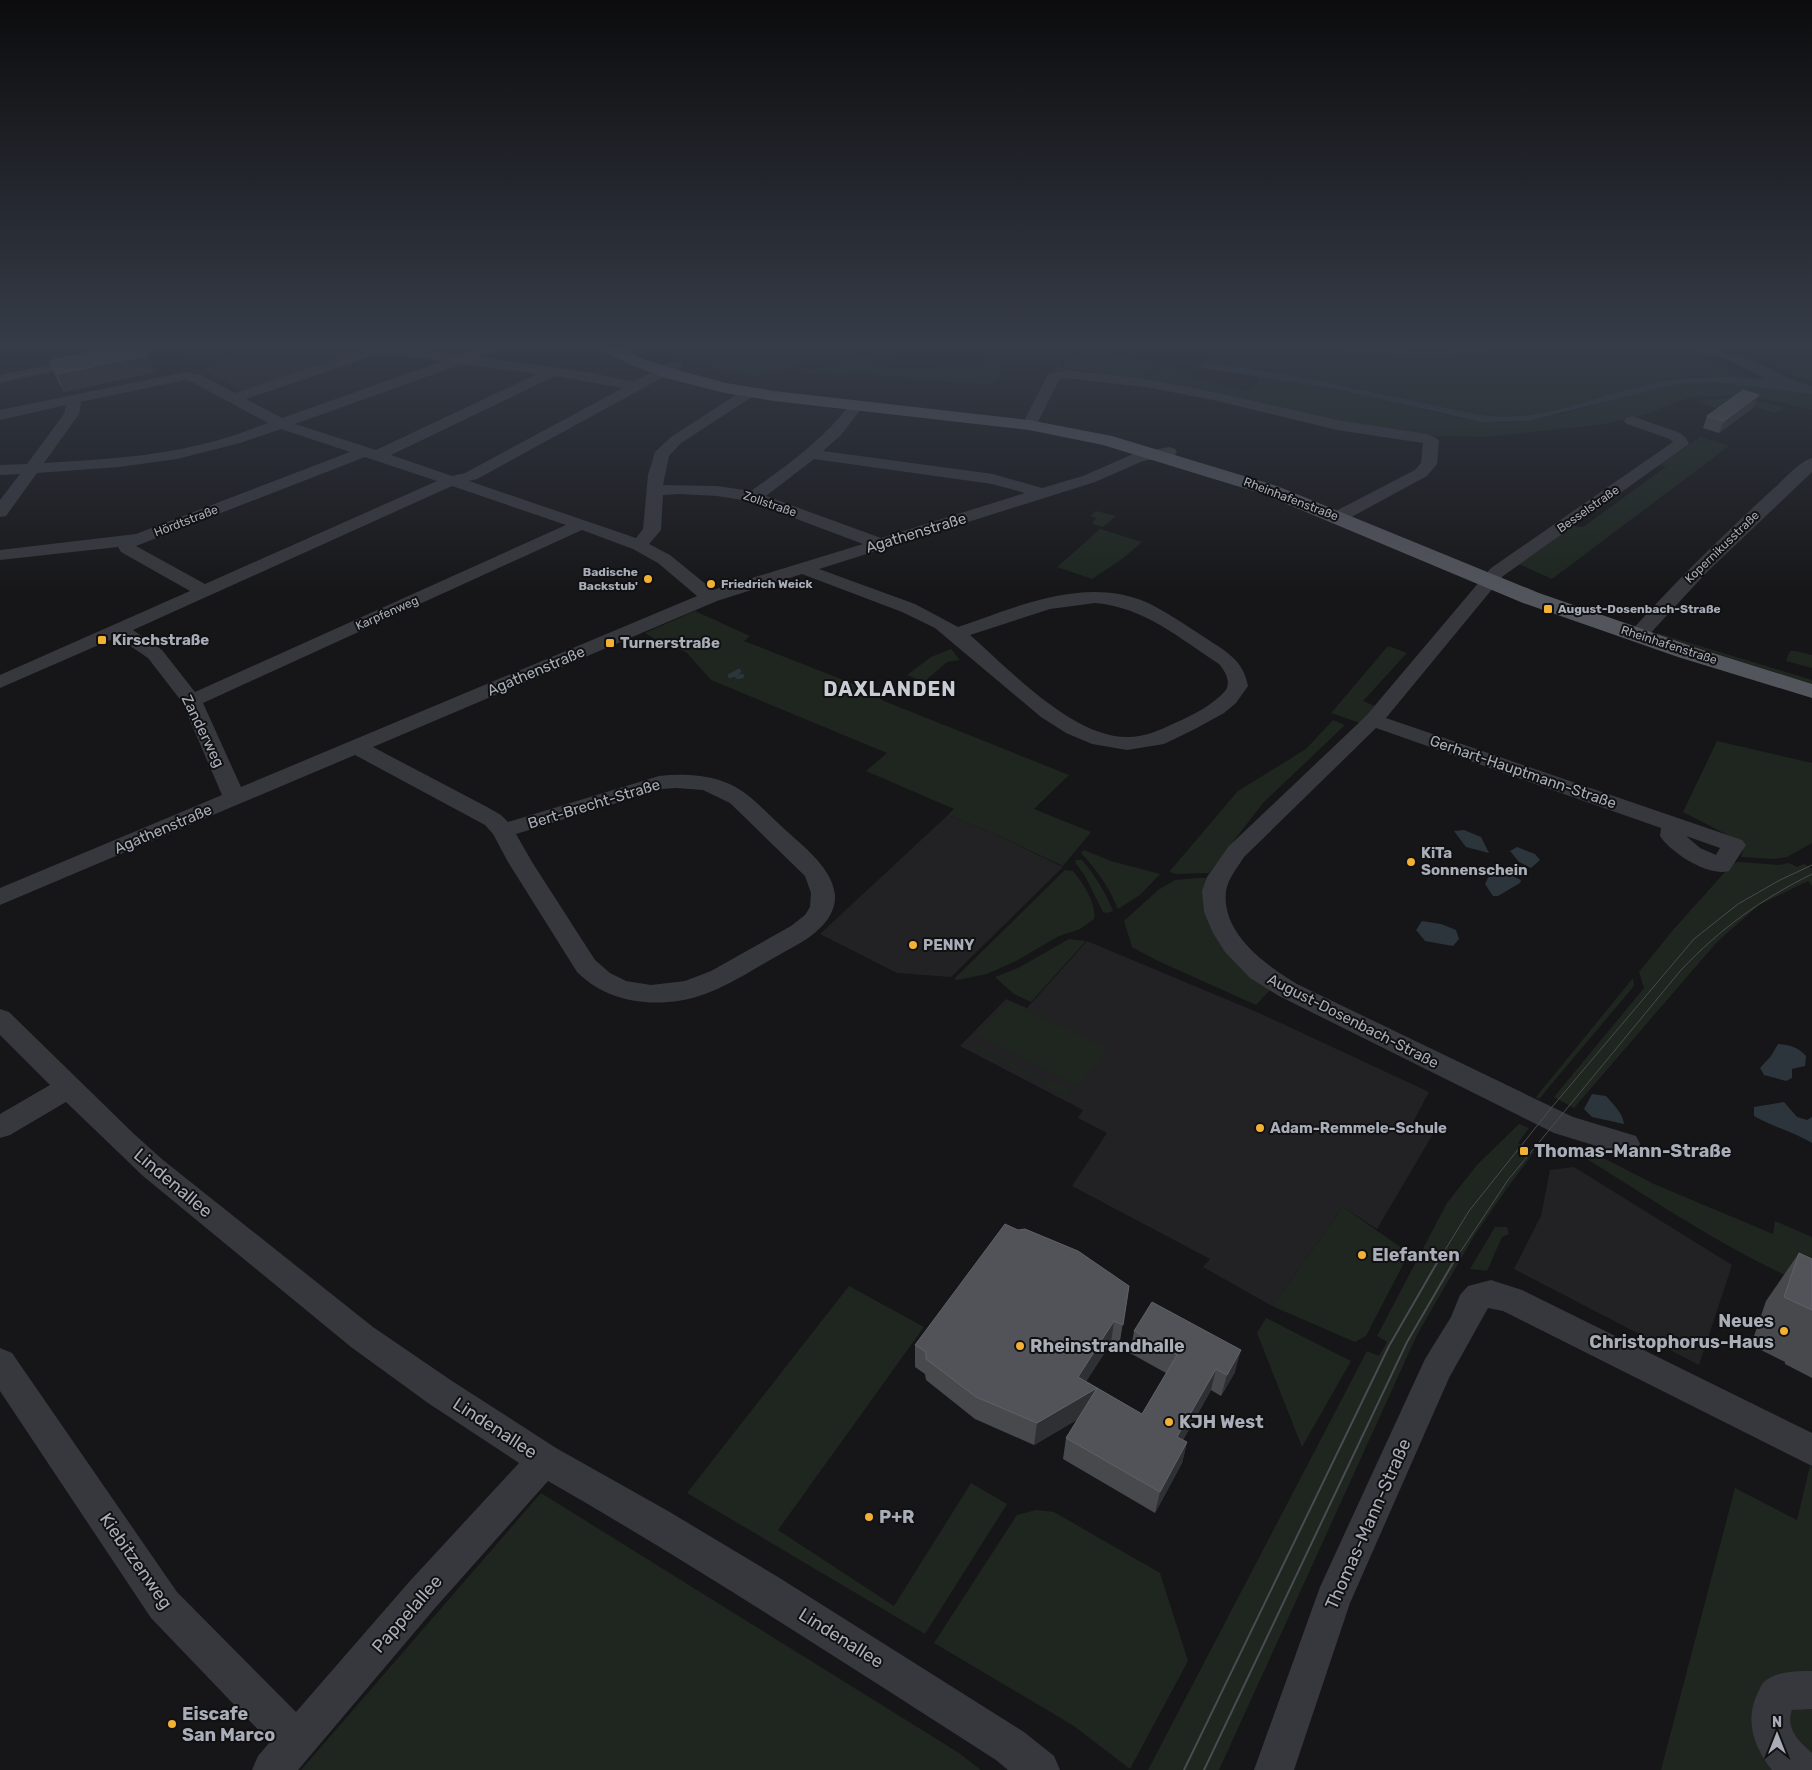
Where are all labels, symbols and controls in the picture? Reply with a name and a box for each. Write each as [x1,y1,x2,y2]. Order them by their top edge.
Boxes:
street label: Rheinhafenstraße [1242,475,1340,524]
street label: Besselstraße [1554,482,1622,535]
street label: Zollstraße [742,488,799,520]
street label: Hördtstraße [152,502,220,540]
street label: Kopernikusstraße [1682,508,1762,586]
street label: Agathenstraße [864,509,968,557]
place label: Badische Backstub' [578,565,638,593]
marker: Badische Backstub' [642,573,654,585]
place label: Friedrich Weick [721,577,813,591]
marker: Friedrich Weick [705,578,717,590]
street label: Karpfenweg [353,593,421,633]
place label: August-Dosenbach-Straße [1558,602,1721,616]
marker: August-Dosenbach-Straße [1542,603,1554,615]
street label: Rheinhafenstraße [1619,623,1719,667]
place label: Kirschstraße [112,631,209,649]
marker: Kirschstraße [96,634,108,646]
place label: Turnerstraße [620,634,720,652]
marker: Turnerstraße [604,637,616,649]
street label: Agathenstraße [485,642,587,700]
district label: DAXLANDEN [823,677,957,701]
street label: Zanderweg [178,692,228,770]
street label: Gerhart-Hauptmann-Straße [1427,732,1619,812]
street label: Bert-Brecht-Straße [526,775,662,833]
street label: Agathenstraße [112,800,214,858]
place label: KiTa Sonnenschein [1421,844,1528,879]
marker: KiTa Sonnenschein [1405,856,1417,868]
place label: PENNY [923,936,975,954]
marker: PENNY [907,939,919,951]
street label: August-Dosenbach-Straße [1264,970,1442,1072]
place label: Adam-Remmele-Schule [1270,1119,1447,1137]
marker: Adam-Remmele-Schule [1254,1122,1266,1134]
place label: Thomas-Mann-Straße [1534,1140,1732,1162]
street label: Lindenallee [129,1144,217,1222]
marker: Thomas-Mann-Straße [1518,1145,1530,1157]
place label: Elefanten [1372,1244,1460,1266]
marker: Elefanten [1356,1249,1368,1261]
place label: Neues Christophorus-Haus [1589,1310,1774,1353]
marker: Neues Christophorus-Haus [1778,1325,1790,1337]
place label: Rheinstrandhalle [1030,1335,1185,1357]
marker: Rheinstrandhalle [1014,1340,1026,1352]
street label: Lindenallee [449,1393,541,1463]
place label: KJH West [1179,1411,1264,1433]
marker: KJH West [1163,1416,1175,1428]
street label: Thomas-Mann-Straße [1320,1435,1416,1613]
place label: P+R [879,1506,915,1528]
street label: Kiebitzenweg [95,1509,177,1613]
marker: P+R [863,1511,875,1523]
street label: Pappelallee [367,1571,447,1657]
street label: Lindenallee [794,1603,888,1673]
place label: Eiscafe San Marco [182,1703,275,1746]
north arrow [1752,1710,1802,1760]
text: N [1772,1714,1782,1731]
marker: Eiscafe San Marco [166,1718,178,1730]

